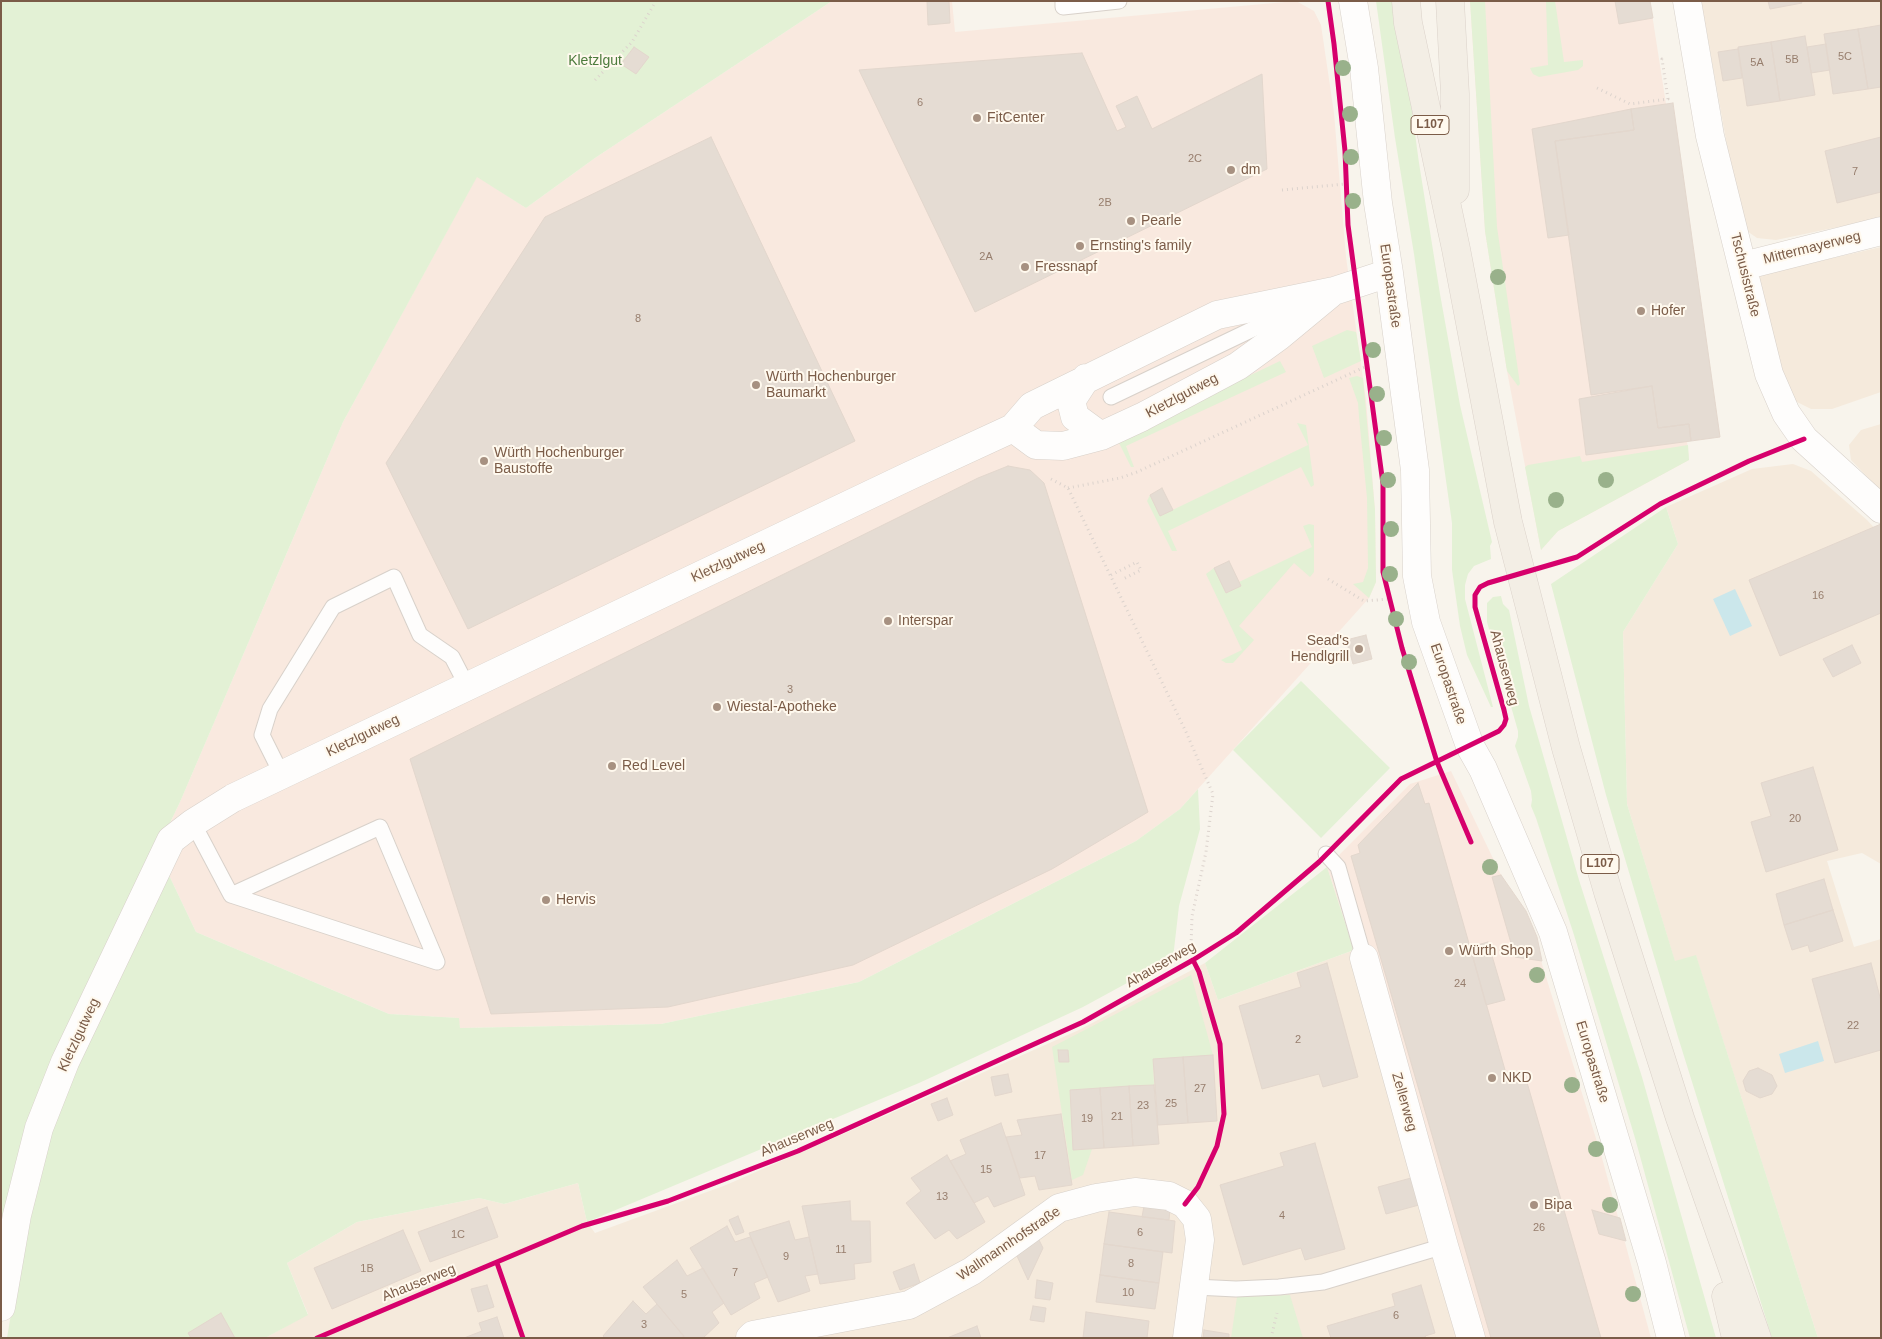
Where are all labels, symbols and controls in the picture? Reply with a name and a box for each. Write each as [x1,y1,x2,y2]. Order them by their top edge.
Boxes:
house number: 5C [1838,50,1852,64]
park label: Kletzlgut [568,53,622,69]
house number: 5B [1785,53,1799,67]
house number: 5A [1750,56,1764,70]
house number: 6 [917,96,923,110]
place label: FitCenter [987,110,1045,126]
marker: FitCenter [971,112,983,124]
road number: L107 [1411,116,1449,134]
house number: 2C [1188,152,1202,166]
place label: dm [1241,162,1260,178]
marker: dm [1225,164,1237,176]
house number: 7 [1852,165,1858,179]
house number: 2B [1098,196,1112,210]
place label: Pearle [1141,213,1181,229]
marker: Pearle [1125,215,1137,227]
street label: Mittermayerweg [1762,228,1862,268]
street label: Tschusistraße [1726,231,1764,319]
place label: Ernsting's family [1090,238,1191,254]
marker: Ernsting's family [1074,240,1086,252]
street label: Europastraße [1376,243,1404,329]
house number: 2A [979,250,993,264]
place label: Fressnapf [1035,259,1097,275]
marker: Fressnapf [1019,261,1031,273]
place label: Hofer [1651,303,1685,319]
marker: Hofer [1635,305,1647,317]
house number: 8 [635,312,641,326]
place label: Würth Hochenburger Baumarkt [766,369,896,402]
street label: Kletzlgutweg [1143,370,1221,422]
marker: Würth Hochenburger Baumarkt [750,379,762,391]
place label: Würth Hochenburger Baustoffe [494,445,624,478]
marker: Würth Hochenburger Baustoffe [478,455,490,467]
street label: Kletzlgutweg [688,538,768,586]
house number: 16 [1812,589,1824,603]
place label: Interspar [898,613,953,629]
marker: Interspar [882,615,894,627]
street label: Ahauserweg [1486,628,1522,708]
place label: Sead's Hendlgrill [1291,633,1349,666]
street label: Europastraße [1426,641,1470,727]
marker: Sead's Hendlgrill [1353,643,1365,655]
house number: 3 [787,683,793,697]
place label: Wiestal-Apotheke [727,699,837,715]
marker: Wiestal-Apotheke [711,701,723,713]
street label: Kletzlgutweg [324,711,402,761]
place label: Red Level [622,758,685,774]
marker: Red Level [606,760,618,772]
house number: 20 [1789,812,1801,826]
road number: L107 [1581,854,1619,874]
place label: Hervis [556,892,596,908]
marker: Hervis [540,894,552,906]
street label: Ahauserweg [1123,938,1199,992]
place label: Würth Shop [1459,943,1533,959]
marker: Würth Shop [1443,945,1455,957]
house number: 24 [1454,977,1466,991]
street label: Kletzlgutweg [55,995,103,1075]
street label: Europastraße [1572,1019,1612,1105]
house number: 22 [1847,1019,1859,1033]
house number: 2 [1295,1033,1301,1047]
place label: NKD [1502,1070,1532,1086]
street label: Zellerweg [1388,1071,1420,1133]
marker: NKD [1486,1072,1498,1084]
house number: 27 [1194,1082,1206,1096]
house number: 25 [1165,1097,1177,1111]
house number: 23 [1137,1099,1149,1113]
house number: 21 [1111,1110,1123,1124]
house number: 19 [1081,1112,1093,1126]
street label: Ahauserweg [758,1115,836,1161]
house number: 17 [1034,1149,1046,1163]
house number: 15 [980,1163,992,1177]
house number: 13 [936,1190,948,1204]
place label: Bipa [1544,1197,1572,1213]
marker: Bipa [1528,1199,1540,1211]
street label: Wallmannhofstraße [954,1203,1064,1285]
house number: 4 [1279,1209,1285,1223]
house number: 26 [1533,1221,1545,1235]
house number: 6 [1137,1226,1143,1240]
house number: 1C [451,1228,465,1242]
house number: 11 [835,1243,847,1257]
house number: 9 [783,1250,789,1264]
house number: 8 [1128,1257,1134,1271]
street label: Ahauserweg [380,1261,458,1305]
house number: 1B [360,1262,374,1276]
house number: 7 [732,1266,738,1280]
house number: 10 [1122,1286,1134,1300]
house number: 5 [681,1288,687,1302]
house number: 6 [1393,1309,1399,1323]
house number: 3 [641,1318,647,1332]

